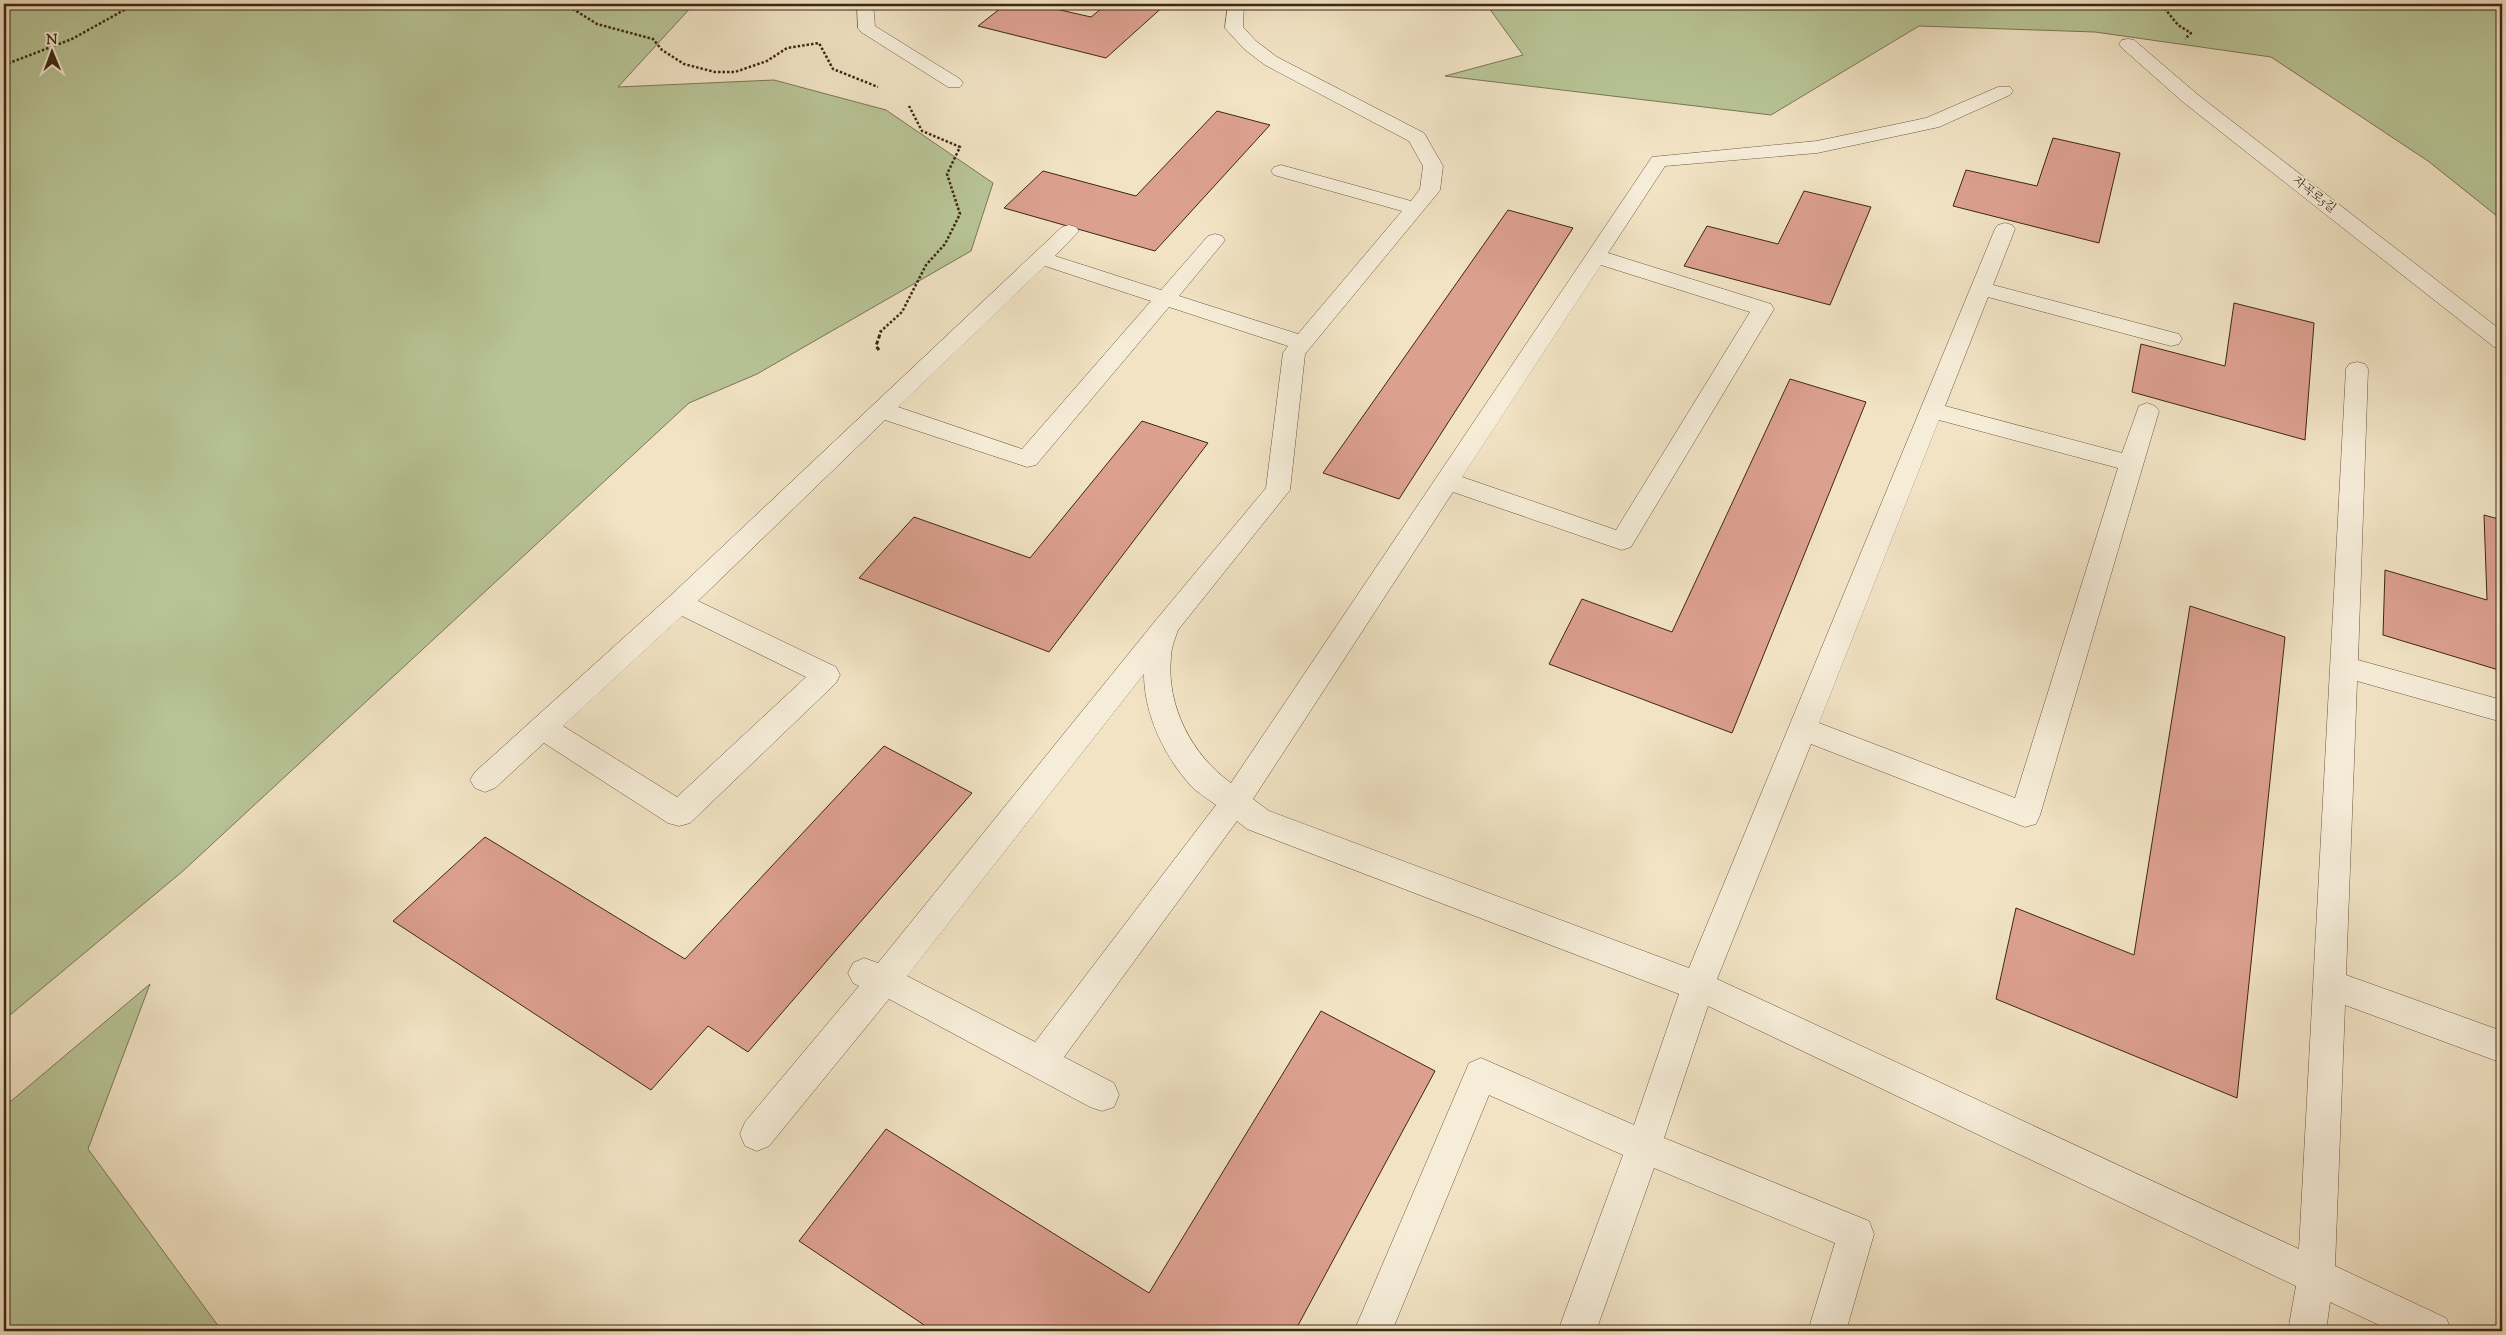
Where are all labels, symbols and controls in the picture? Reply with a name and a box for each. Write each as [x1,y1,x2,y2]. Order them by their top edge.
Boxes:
north arrow [28,28,78,78]
text: N [46,31,58,51]
street label: 자곡로5길 [2289,172,2339,218]

